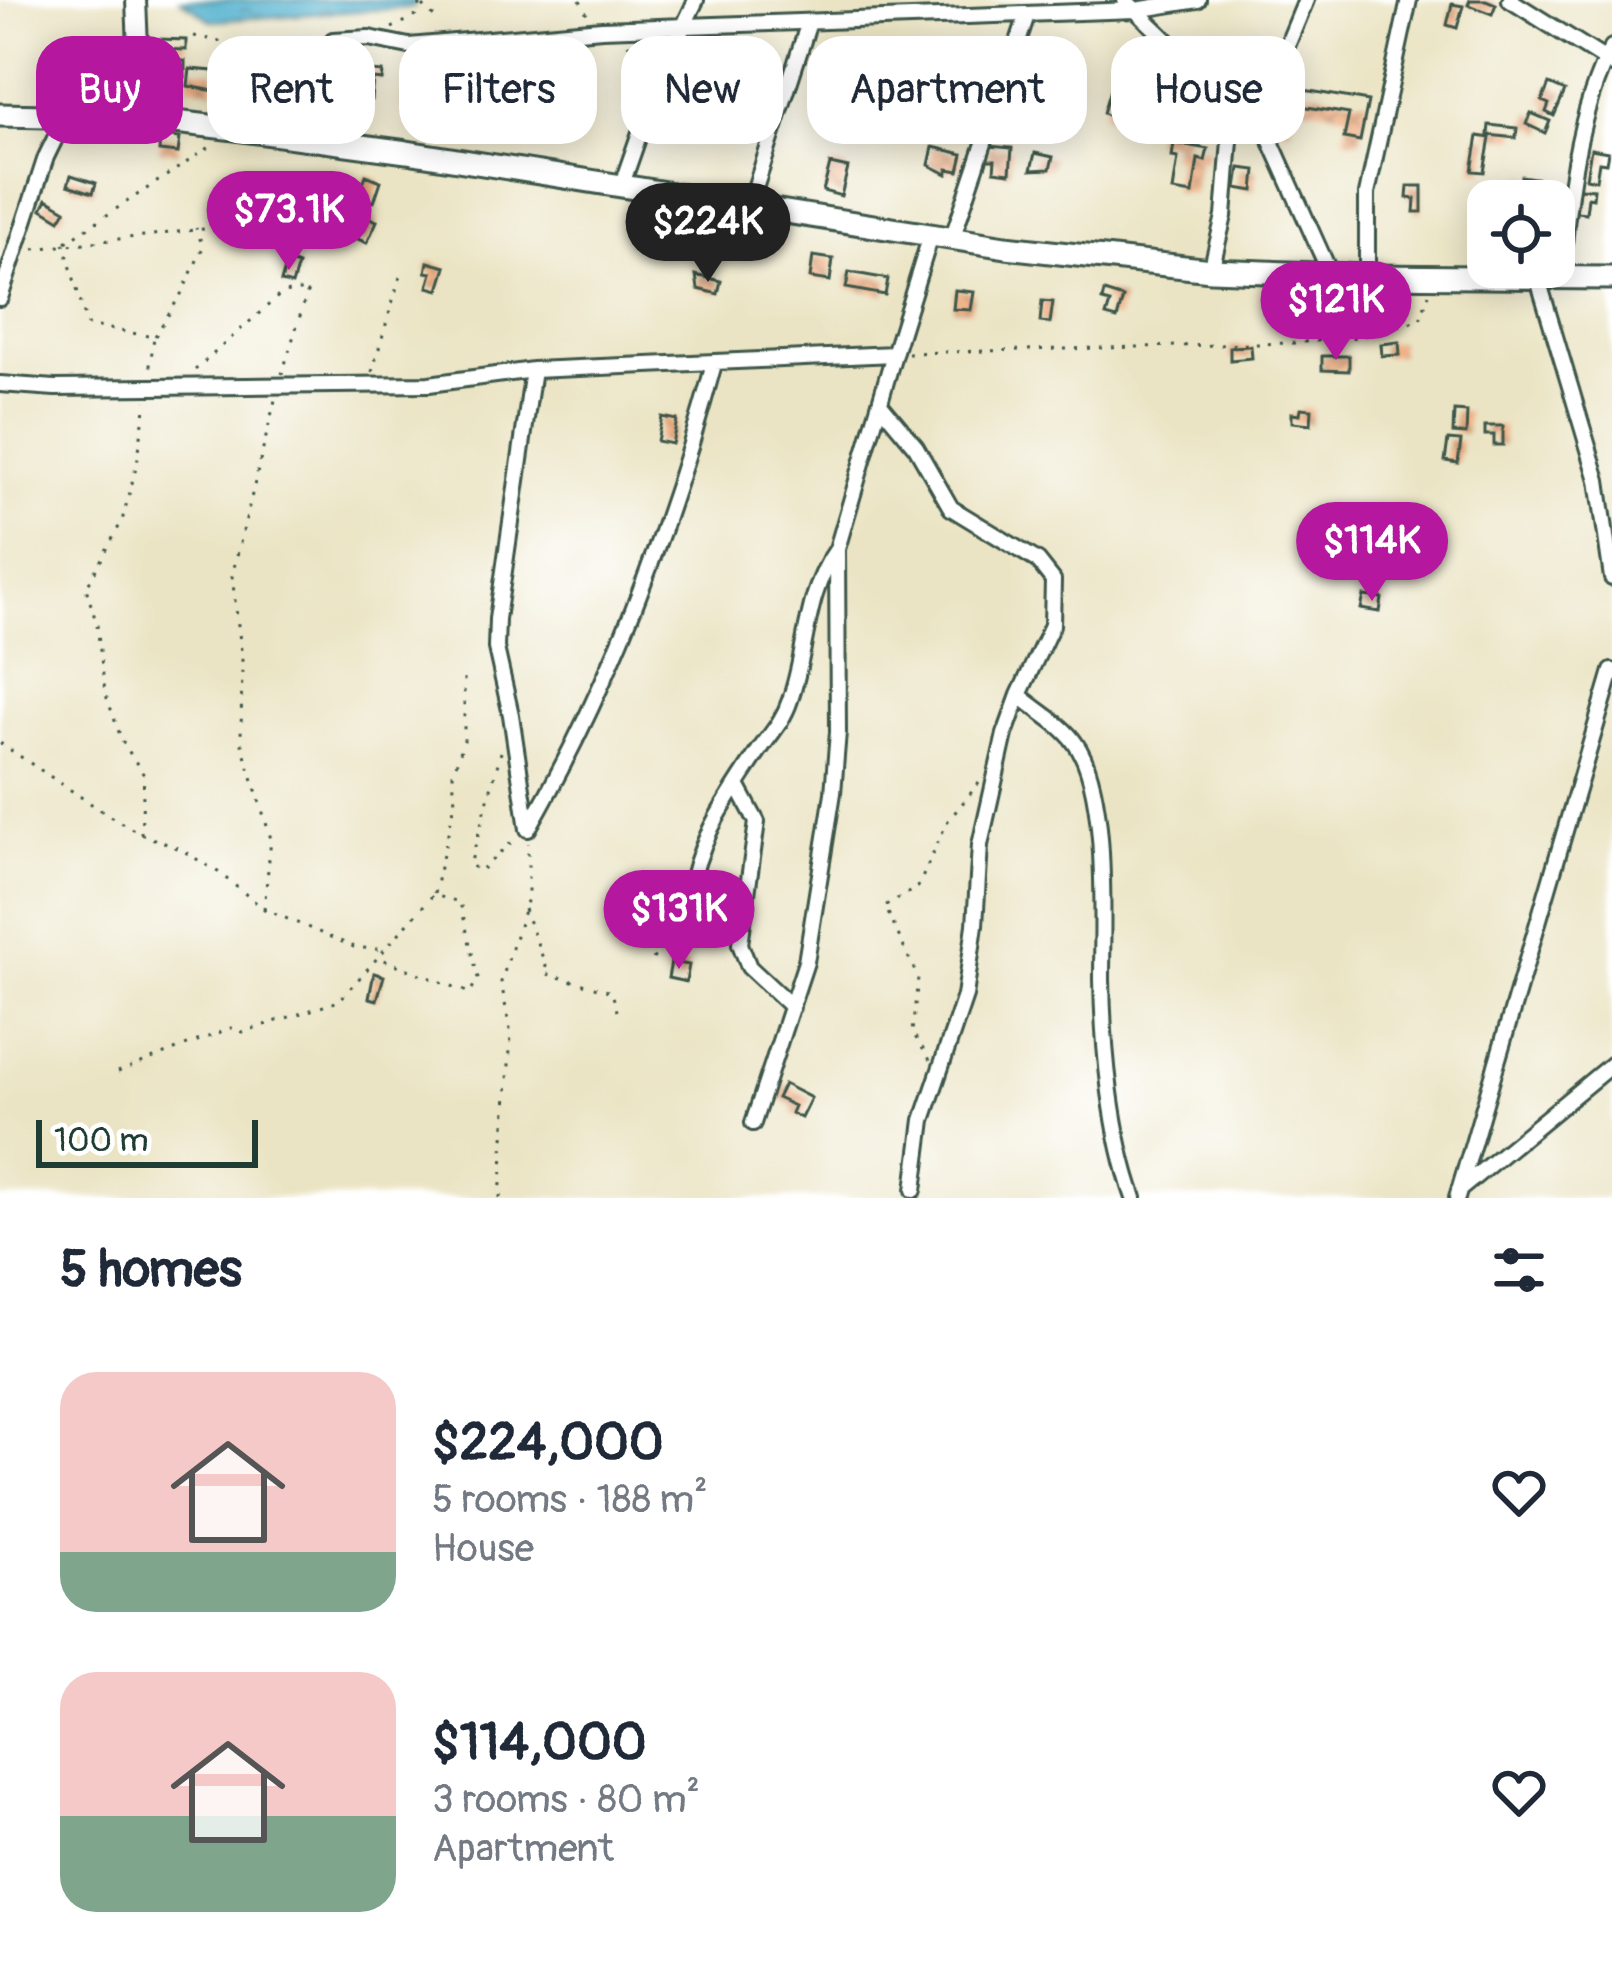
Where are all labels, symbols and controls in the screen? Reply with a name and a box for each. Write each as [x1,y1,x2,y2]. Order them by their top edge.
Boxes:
chip: Buy [36,36,183,144]
chip: Rent [207,36,375,144]
chip: Filters [399,36,597,144]
chip: New [621,36,783,144]
chip: Apartment [807,36,1087,144]
chip: House [1111,36,1305,144]
pin: $73.1K [191,171,387,273]
map controls [1467,180,1575,288]
button: locate [1467,180,1575,288]
pin: $224K [624,183,792,285]
text: $73.1K [234,185,344,234]
text: $224K [653,197,763,246]
pin: $121K [1252,261,1420,363]
text: $121K [1288,275,1384,324]
pin: $114K [1288,502,1456,604]
text: $114K [1323,516,1421,565]
pin: $131K [595,870,763,972]
text: $131K [631,884,727,933]
scale bar [36,1114,258,1167]
text: 100 m [54,1120,148,1161]
icon: filters [1486,1237,1552,1303]
text: 5 homes [60,1238,242,1302]
text: $224,000 [432,1411,664,1475]
icon: home [156,1420,300,1564]
icon: heart [1486,1459,1552,1525]
text: 5 rooms · 188 m² [432,1475,708,1524]
text: House [432,1524,534,1573]
text: $114,000 [432,1711,647,1775]
icon: home [156,1720,300,1864]
icon: heart [1486,1759,1552,1825]
text: 3 rooms · 80 m² [432,1775,700,1824]
text: Apartment [432,1824,614,1873]

